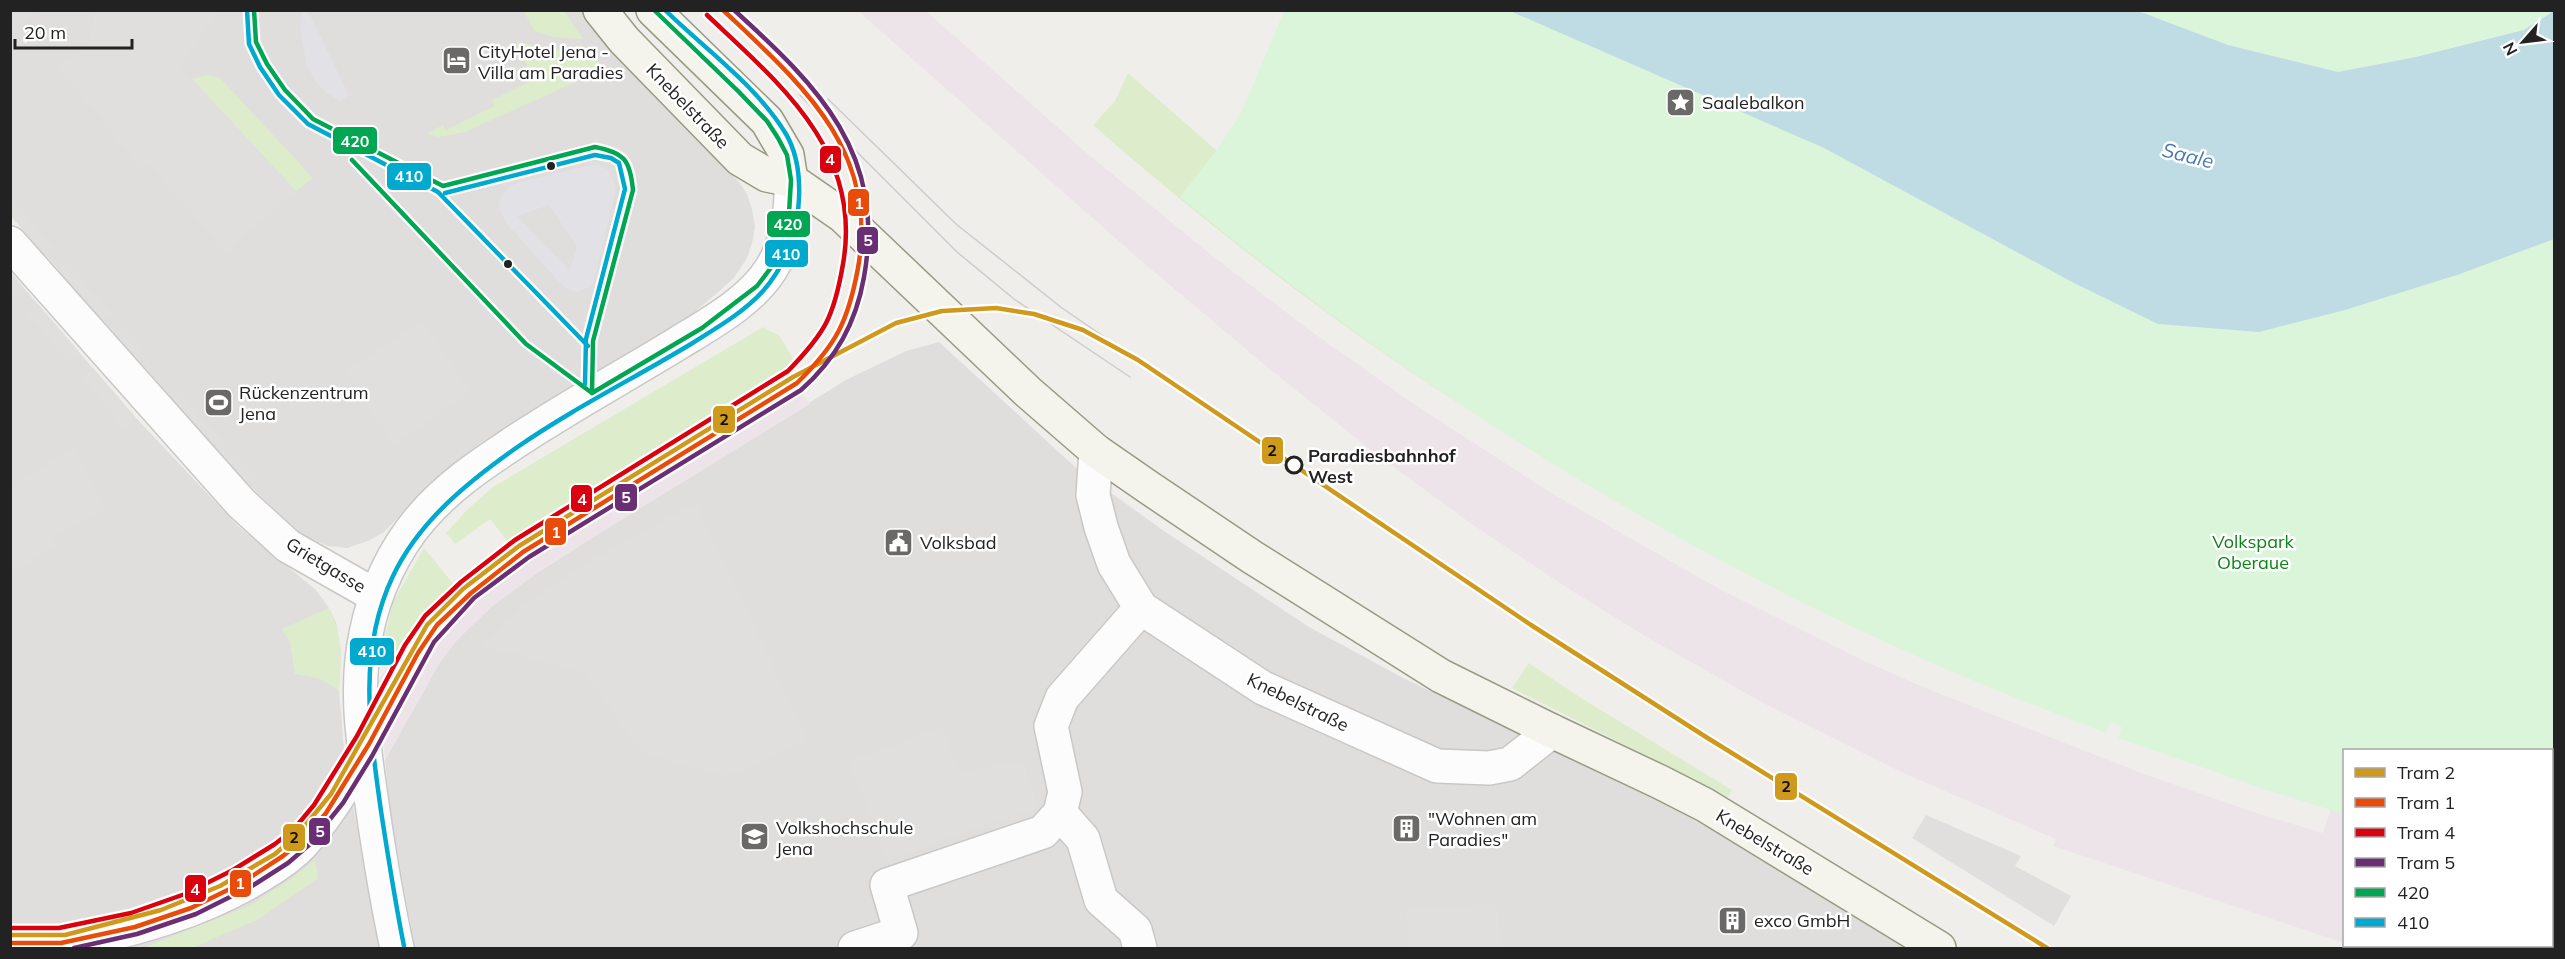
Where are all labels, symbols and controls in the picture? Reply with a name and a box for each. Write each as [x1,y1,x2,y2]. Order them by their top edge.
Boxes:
scale bar [15,12,132,50]
north arrow [2493,12,2553,72]
text: 20 m [24,21,66,44]
text: N [2498,39,2521,59]
place label: CityHotel Jena - Villa am Paradies [478,40,623,84]
hotel icon: CityHotel Jena - Villa am Paradies [441,45,473,77]
street label: Knebelstraße [641,58,735,154]
place icon: Saalebalkon [1665,86,1697,118]
place label: Saalebalkon [1702,91,1805,114]
line badge: 420 [332,126,378,155]
text: 420 [341,131,369,151]
water label: Saale [2160,137,2216,173]
line badge: 4 [819,145,842,174]
text: 4 [825,149,835,169]
unlabelled marker [545,160,557,172]
line badge: 410 [386,162,432,191]
text: 410 [395,166,423,186]
line badge: 1 [847,188,870,217]
text: 1 [854,193,864,213]
line badge: 420 [766,210,811,238]
text: 420 [774,214,802,234]
line badge: 5 [856,226,879,255]
text: 5 [863,230,873,250]
line badge: 410 [764,239,809,268]
text: 410 [772,244,800,264]
unlabelled marker [502,258,514,270]
place label: Rückenzentrum Jena [239,381,369,425]
sports icon: Rückenzentrum Jena [202,386,234,418]
line badge: 2 [712,405,736,434]
text: 2 [719,409,729,429]
line badge: 2 [1261,436,1284,465]
text: 2 [1267,440,1277,460]
place label: Paradiesbahnhof West [1308,444,1456,488]
marker: Paradiesbahnhof West [1285,456,1303,474]
line badge: 5 [614,483,638,512]
line badge: 4 [570,484,593,513]
text: 5 [621,487,631,507]
text: 4 [577,489,587,509]
line badge: 1 [544,517,567,546]
text: 1 [551,522,561,542]
public building icon: Volksbad [883,526,915,558]
park label: Volkspark Oberaue [2212,530,2294,574]
place label: Volksbad [920,531,997,554]
street label: Grietgasse [282,532,370,598]
line badge: 410 [349,637,395,666]
text: 410 [358,641,386,661]
street label: Knebelstraße [1243,668,1353,736]
legend [2343,749,2553,947]
text: Tram 2 [2397,761,2455,784]
line badge: 2 [1774,772,1798,801]
text: 2 [1781,776,1791,796]
text: Tram 1 [2397,791,2455,814]
street label: Knebelstraße [1712,804,1818,880]
place label: "Wohnen am Paradies" [1428,807,1537,851]
building icon: "Wohnen am Paradies" [1391,812,1423,844]
place label: Volkshochschule Jena [776,816,913,860]
line badge: 5 [308,817,331,846]
text: 5 [315,821,325,841]
school or university icon: Volkshochschule Jena [739,821,771,853]
text: Tram 4 [2397,821,2455,844]
line badge: 2 [282,823,306,852]
text: 2 [289,827,299,847]
text: Tram 5 [2397,851,2455,874]
line badge: 1 [229,869,252,898]
text: 1 [235,873,245,893]
line badge: 4 [184,874,207,903]
text: 4 [190,879,200,899]
text: 420 [2397,881,2429,904]
building icon: exco GmbH [1717,904,1749,936]
place label: exco GmbH [1754,909,1850,932]
text: 410 [2397,911,2429,934]

